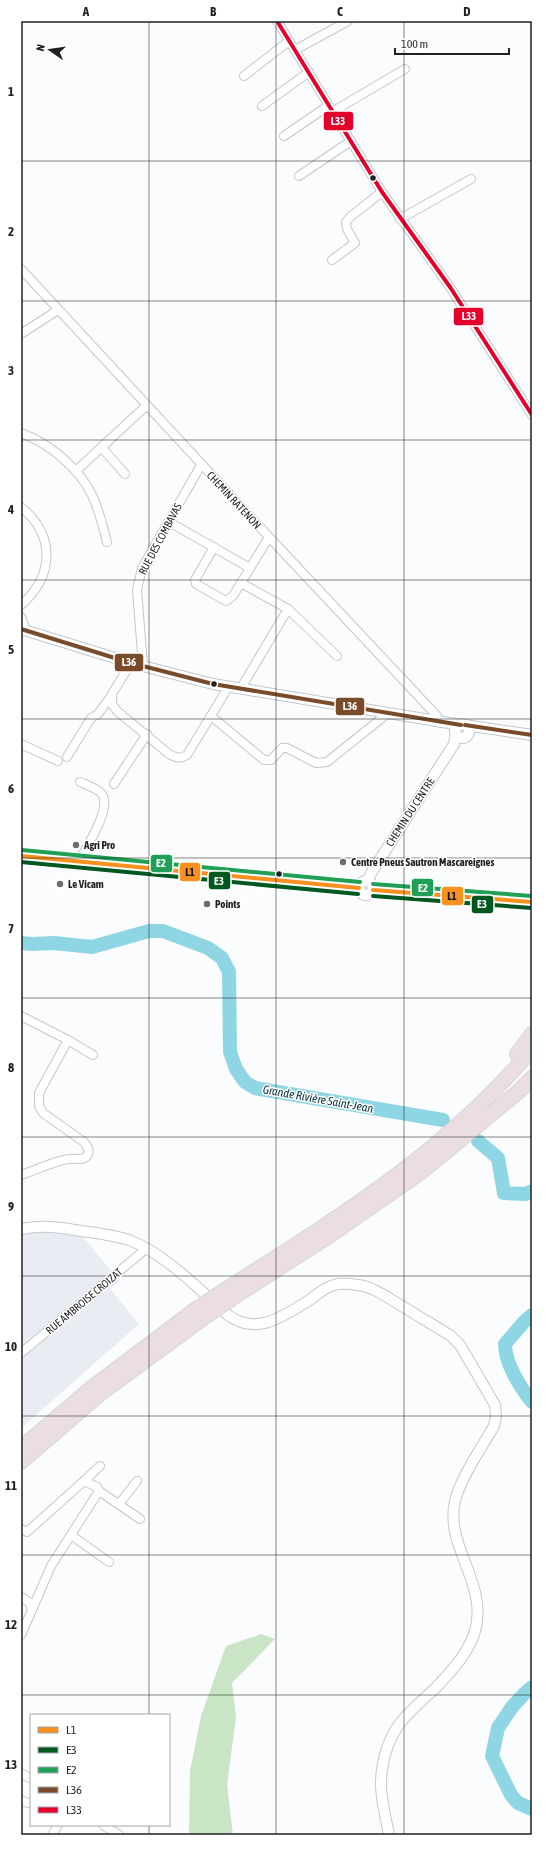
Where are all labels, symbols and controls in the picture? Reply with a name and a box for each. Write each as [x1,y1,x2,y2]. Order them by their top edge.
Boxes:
text: A [82,4,90,19]
text: B [210,4,217,19]
text: C [337,4,343,19]
text: D [463,4,471,19]
north arrow [30,30,70,70]
scale bar [395,30,509,56]
text: 100 m [401,37,428,51]
text: N [34,43,47,52]
text: 1 [8,84,14,99]
line badge: L33 [323,111,354,131]
text: L33 [331,115,345,127]
unlabelled marker [368,173,378,183]
text: 2 [8,224,14,239]
line badge: L33 [453,307,484,326]
text: L33 [462,310,476,322]
text: 3 [8,363,14,378]
street label: CHEMIN RATENON [205,469,263,531]
street label: RUE DES COMBAVAS [136,501,184,577]
text: 4 [7,502,14,517]
text: 5 [8,642,14,657]
line badge: L36 [114,653,144,672]
text: L36 [122,656,136,668]
unlabelled marker [209,679,219,689]
line badge: L36 [335,697,365,716]
text: L36 [343,700,357,712]
street label: CHEMIN DU CENTRE [383,775,437,849]
text: 6 [8,781,14,796]
place label: Agri Pro [83,839,115,851]
marker: Agri Pro [71,840,81,850]
line badge: E2 [150,854,173,873]
place label: Centre Pneus Sautron Mascareignes [351,856,494,868]
text: E2 [156,857,166,869]
marker: Centre Pneus Sautron Mascareignes [338,857,348,867]
line badge: L1 [179,862,201,882]
text: L1 [185,866,195,878]
unlabelled marker [274,869,284,879]
line badge: E3 [208,871,231,890]
text: E3 [214,875,224,887]
place label: Le Vicam [68,878,104,890]
line badge: E2 [411,878,434,897]
marker: Le Vicam [55,879,65,889]
text: E2 [418,882,428,894]
line badge: L1 [441,886,464,906]
text: L1 [447,890,457,902]
line badge: E3 [471,895,494,914]
place label: Points [215,898,240,910]
text: E3 [477,898,487,910]
marker: Points [202,899,212,909]
text: 7 [8,921,14,936]
text: 8 [8,1060,14,1075]
water label: Grande Rivière Saint-Jean [262,1082,375,1116]
text: 9 [8,1199,14,1214]
street label: RUE AMBROISE CROIZAT [43,1265,125,1336]
text: 10 [5,1339,17,1354]
text: 11 [5,1478,17,1493]
text: 12 [5,1617,17,1632]
legend [30,1714,170,1826]
text: L1 [66,1723,77,1737]
text: E3 [66,1743,77,1757]
text: 13 [5,1757,17,1772]
text: E2 [66,1763,77,1777]
text: L36 [66,1783,82,1797]
text: L33 [66,1803,82,1817]

